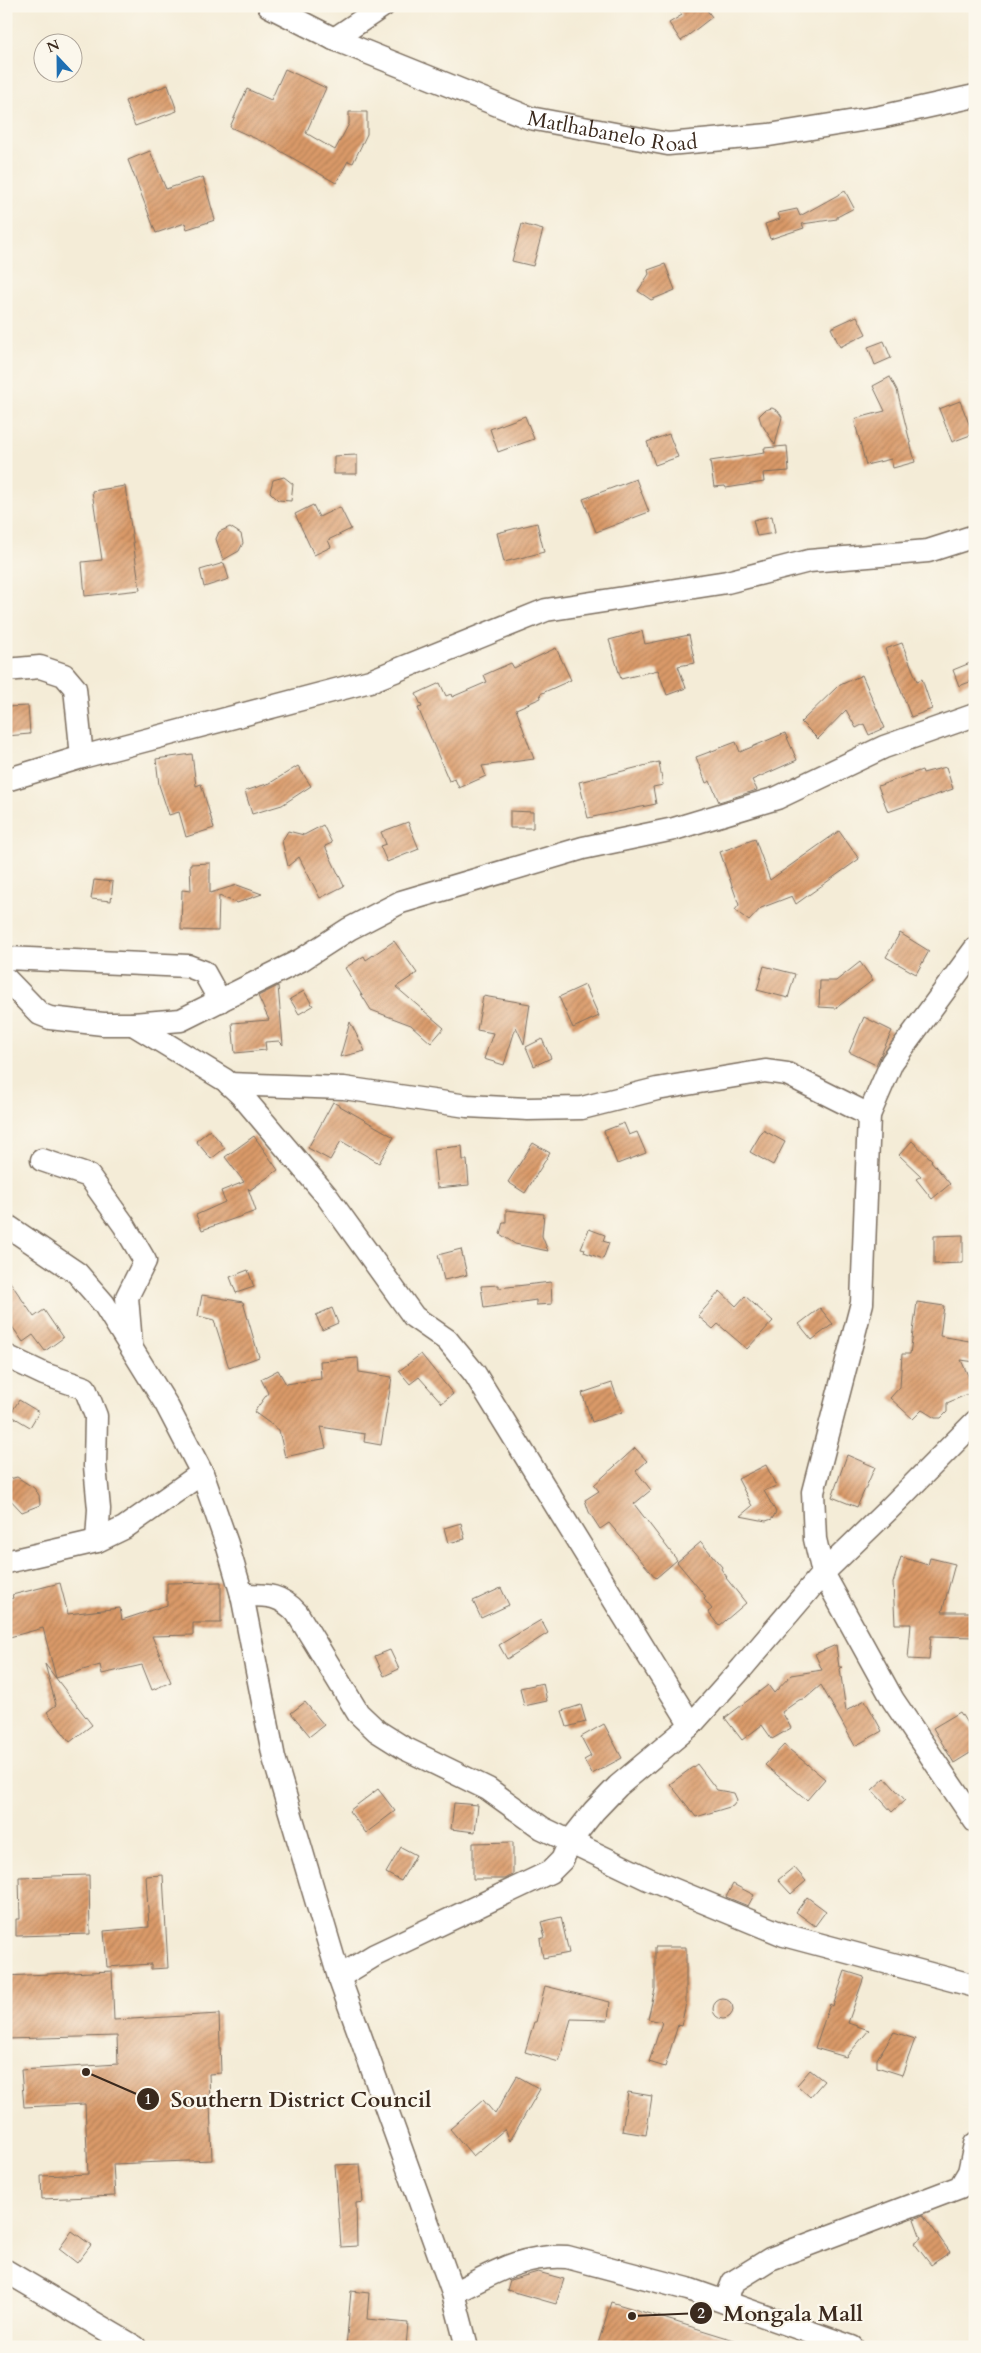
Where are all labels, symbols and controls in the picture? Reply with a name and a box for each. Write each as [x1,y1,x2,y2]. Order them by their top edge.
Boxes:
north arrow [32,32,82,82]
text: N [44,35,63,57]
street label: Matlhabanelo Road [525,103,698,159]
callout: Southern District Council [136,2081,442,2118]
text: Southern District Council [171,2085,432,2115]
text: 1 [144,2089,152,2109]
callout: Mongala Mall [688,2295,873,2332]
text: Mongala Mall [723,2299,863,2329]
text: 2 [697,2303,705,2323]

